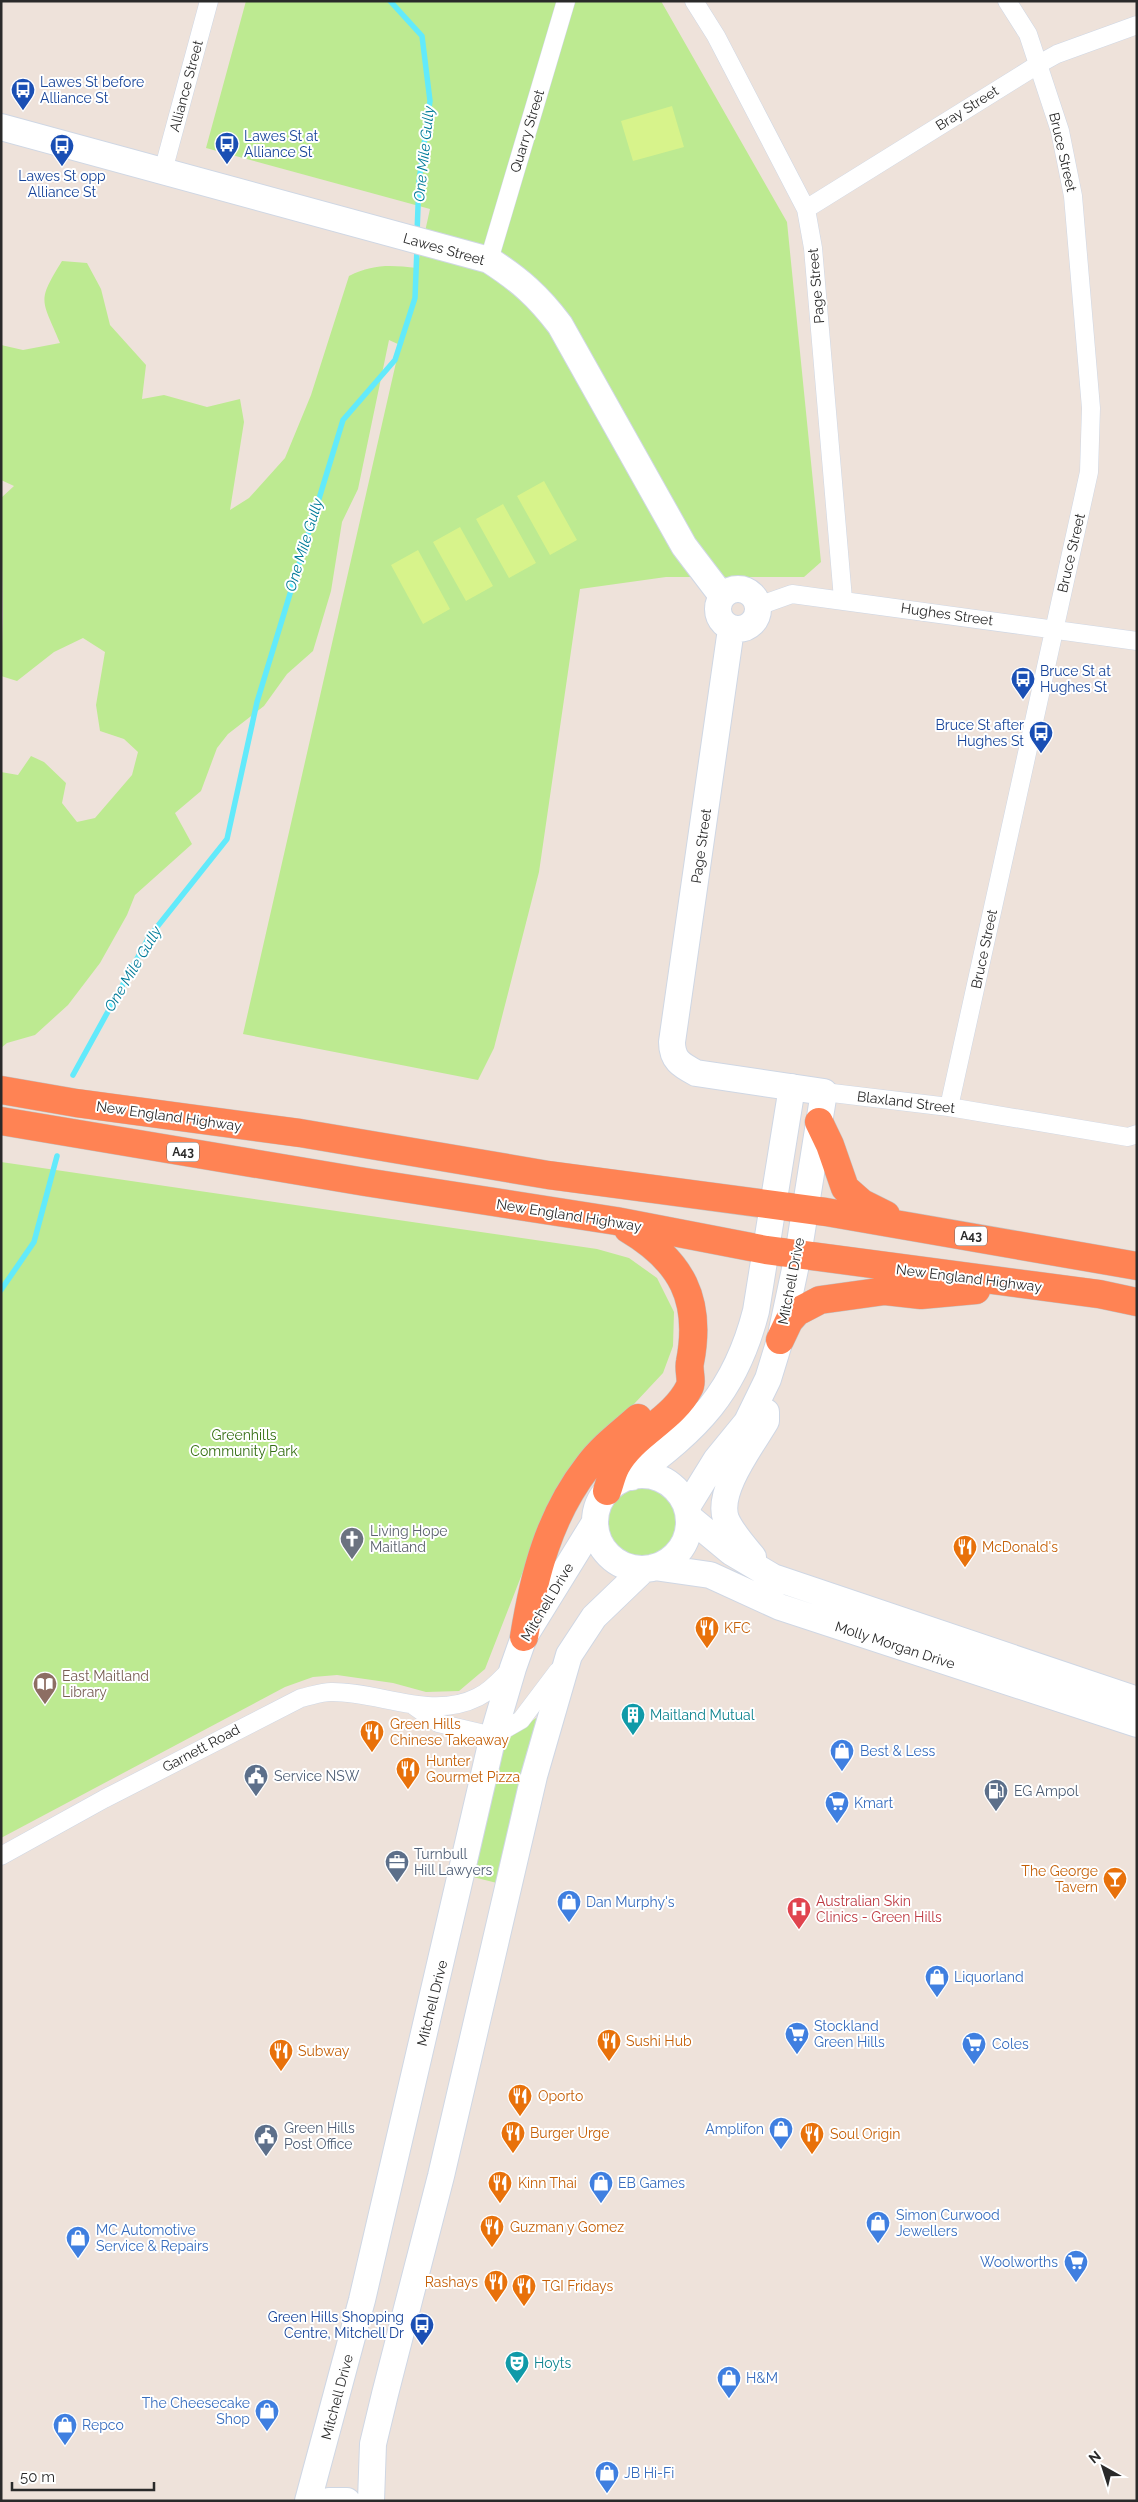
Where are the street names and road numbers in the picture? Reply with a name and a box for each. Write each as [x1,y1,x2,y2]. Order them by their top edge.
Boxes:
street label: Alliance Street [166,38,206,134]
street label: Bray Street [933,82,1002,134]
street label: Quarry Street [507,87,547,174]
street label: Bruce Street [1046,111,1080,193]
street label: Lawes Street [401,230,487,268]
street label: Page Street [805,247,827,324]
street label: Bruce Street [1054,512,1088,594]
street label: Hughes Street [900,600,994,628]
street label: Page Street [688,807,714,885]
street label: Bruce Street [968,908,1000,990]
street label: Blaxland Street [856,1088,956,1116]
street label: New England Highway [95,1098,243,1134]
road number: A43 [167,1142,199,1162]
street label: New England Highway [495,1196,643,1234]
road number: A43 [955,1226,987,1246]
street label: Mitchell Drive [775,1236,807,1326]
street label: New England Highway [895,1261,1043,1295]
street label: Mitchell Drive [517,1560,577,1644]
street label: Molly Morgan Drive [833,1618,957,1672]
street label: Garnett Road [160,1721,242,1775]
street label: Mitchell Drive [414,1958,450,2048]
street label: Mitchell Drive [318,2352,356,2442]

